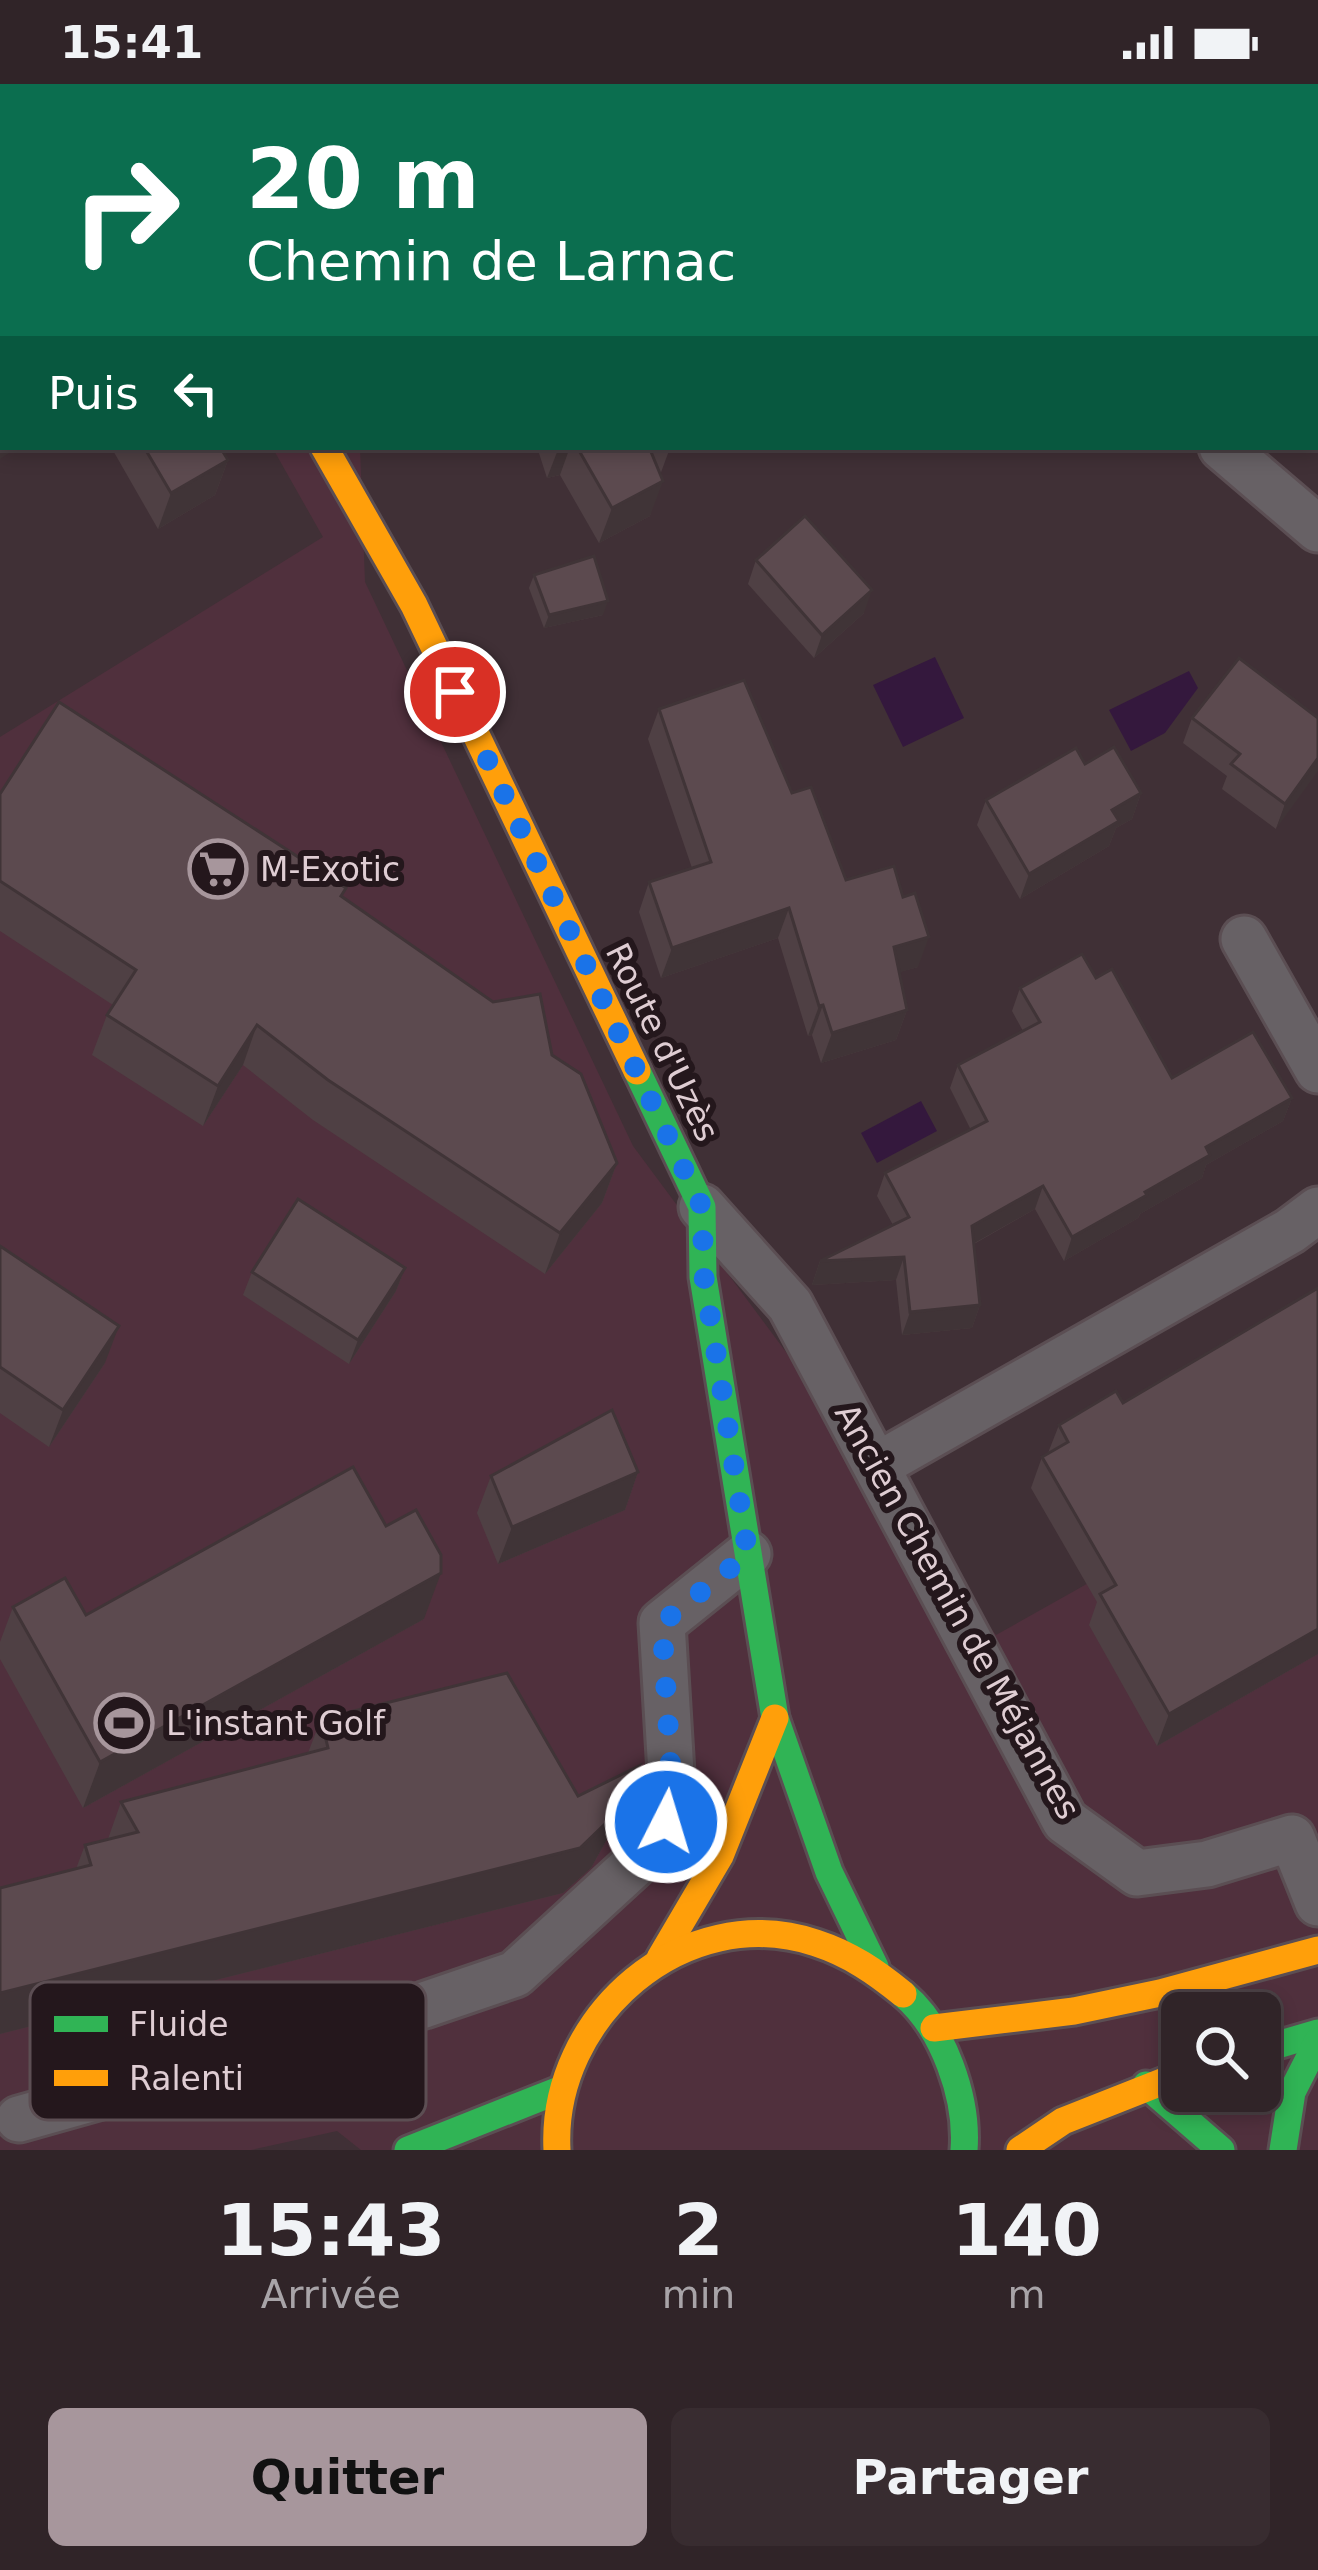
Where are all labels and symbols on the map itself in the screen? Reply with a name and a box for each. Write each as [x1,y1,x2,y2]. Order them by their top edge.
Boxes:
pin [404,641,506,743]
supermarket icon: M-Exotic [187,838,249,900]
place label: M-Exotic [260,850,400,889]
street label: Route d'Uzès [598,937,727,1148]
street label: Ancien Chemin de Méjannes [827,1397,1088,1826]
sports icon: L'instant Golf [93,1692,155,1754]
place label: L'instant Golf [166,1704,386,1743]
position arrow [603,1759,729,1885]
legend [30,1982,426,2120]
text: Fluide [129,2005,228,2044]
text: Ralenti [129,2059,244,2098]

